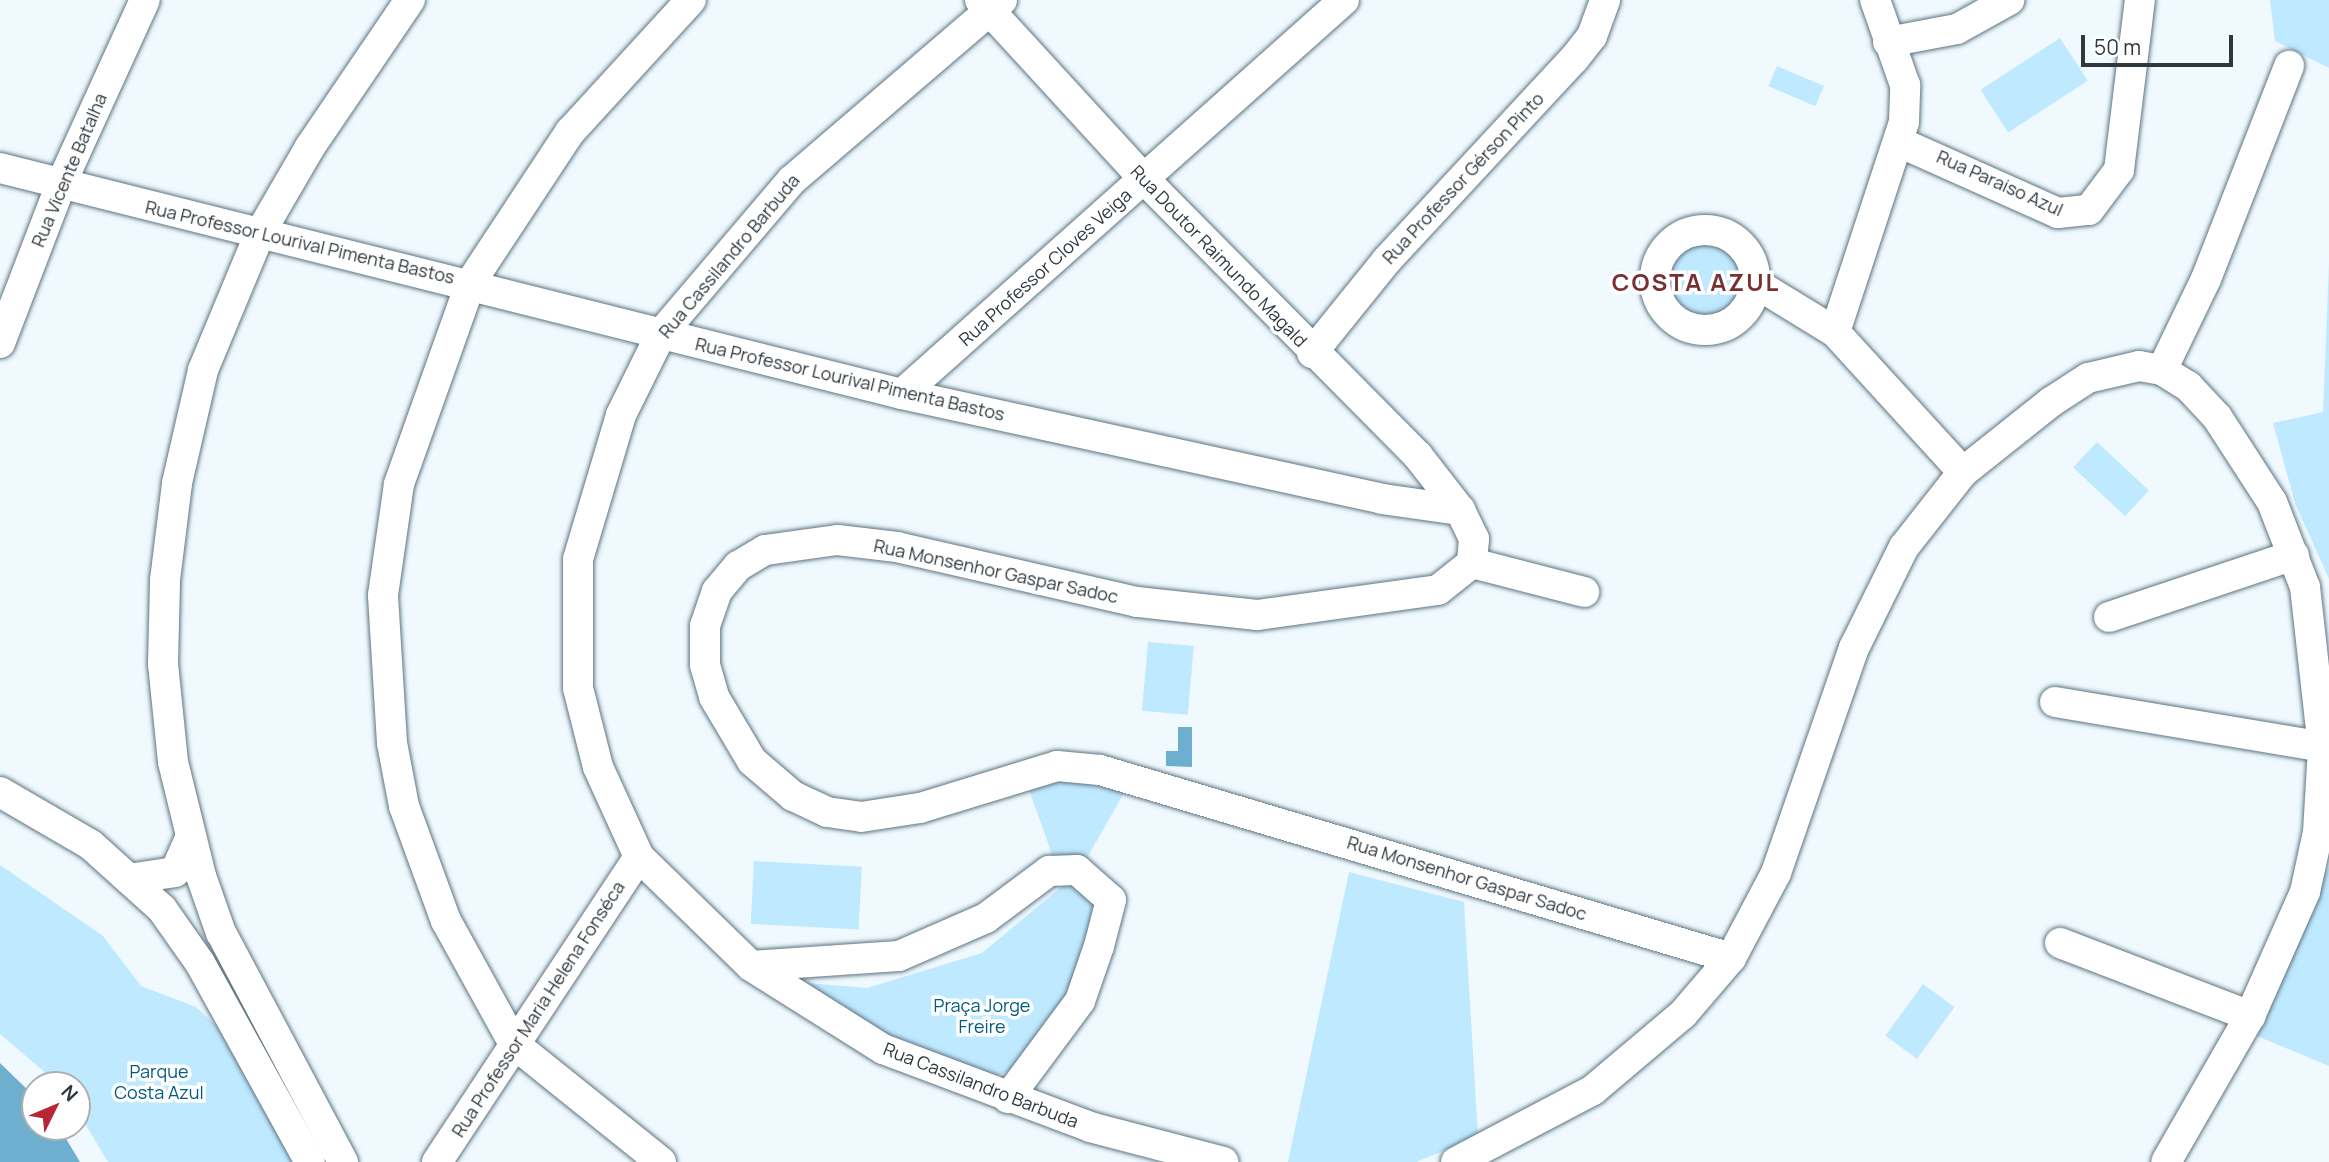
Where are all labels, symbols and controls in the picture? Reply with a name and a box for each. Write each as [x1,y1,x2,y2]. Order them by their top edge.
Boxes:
scale bar [2084,21,2236,65]
text: 50 m [2094,33,2141,61]
street label: Rua Professor Gérson Pinto [1378,88,1548,268]
street label: Rua Vicente Batalha [27,90,111,250]
street label: Rua Paraiso Azul [1934,145,2066,221]
street label: Rua Doutor Raimundo Magald [1126,161,1312,351]
street label: Rua Cassilandro Barbuda [654,170,804,342]
street label: Rua Professor Cloves Veiga [954,184,1136,350]
street label: Rua Professor Lourival Pimenta Bastos [143,196,457,288]
district label: COSTA AZUL [1613,268,1779,296]
street label: Rua Professor Lourival Pimenta Bastos [693,333,1007,425]
street label: Rua Monsenhor Gaspar Sadoc [872,535,1120,607]
street label: Rua Monsenhor Gaspar Sadoc [1345,831,1589,925]
street label: Rua Professor Maria Helena Fonséca [447,877,629,1141]
park label: Praça Jorge Freire [934,995,1030,1038]
street label: Rua Cassilandro Barbuda [880,1038,1082,1132]
park label: Parque Costa Azul [114,1061,204,1104]
north arrow [21,1071,91,1141]
text: N [56,1079,84,1107]

